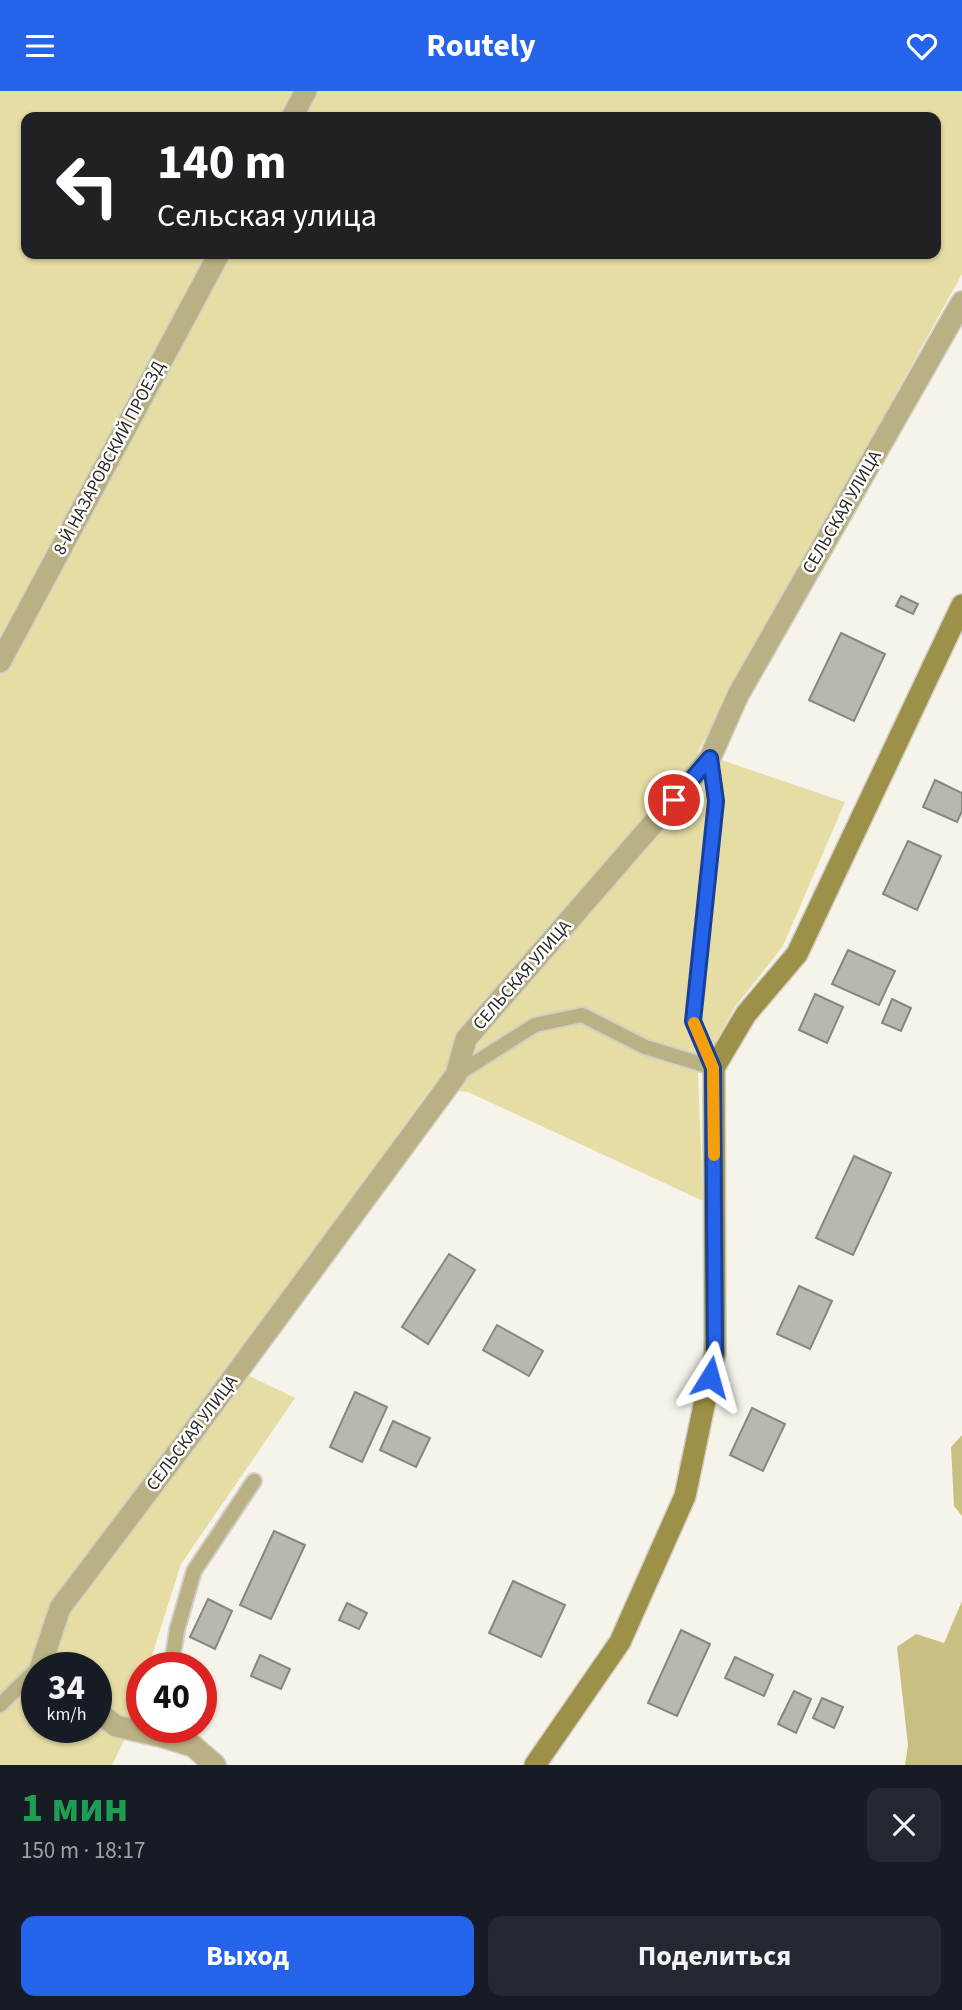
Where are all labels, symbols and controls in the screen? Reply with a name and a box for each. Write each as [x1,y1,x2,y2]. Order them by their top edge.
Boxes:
text: Routely [426,23,536,69]
icon: menu [21,27,59,65]
icon: heart [903,27,941,65]
text: 140 m [157,128,286,198]
icon: left [42,140,133,231]
text: Сельская улица [157,193,377,239]
street label: 8-Й НАЗАРОВСКИЙ ПРОЕЗД [47,356,171,559]
street label: СЕЛЬСКАЯ УЛИЦА [796,445,888,578]
pin [644,770,704,830]
icon: arrive [655,781,693,819]
street label: СЕЛЬСКАЯ УЛИЦА [467,914,577,1036]
position arrow [673,1340,747,1414]
street label: СЕЛЬСКАЯ УЛИЦА [140,1370,244,1496]
speed limit sign: 40 [126,1652,217,1743]
text: 34 [48,1663,85,1713]
text: km/h [47,1702,86,1727]
text: 1 мин [21,1778,128,1838]
button: close [867,1788,941,1862]
text: 150 m · 18:17 [21,1834,145,1867]
button: Выход [21,1916,474,1996]
button: Поделиться [488,1916,941,1996]

